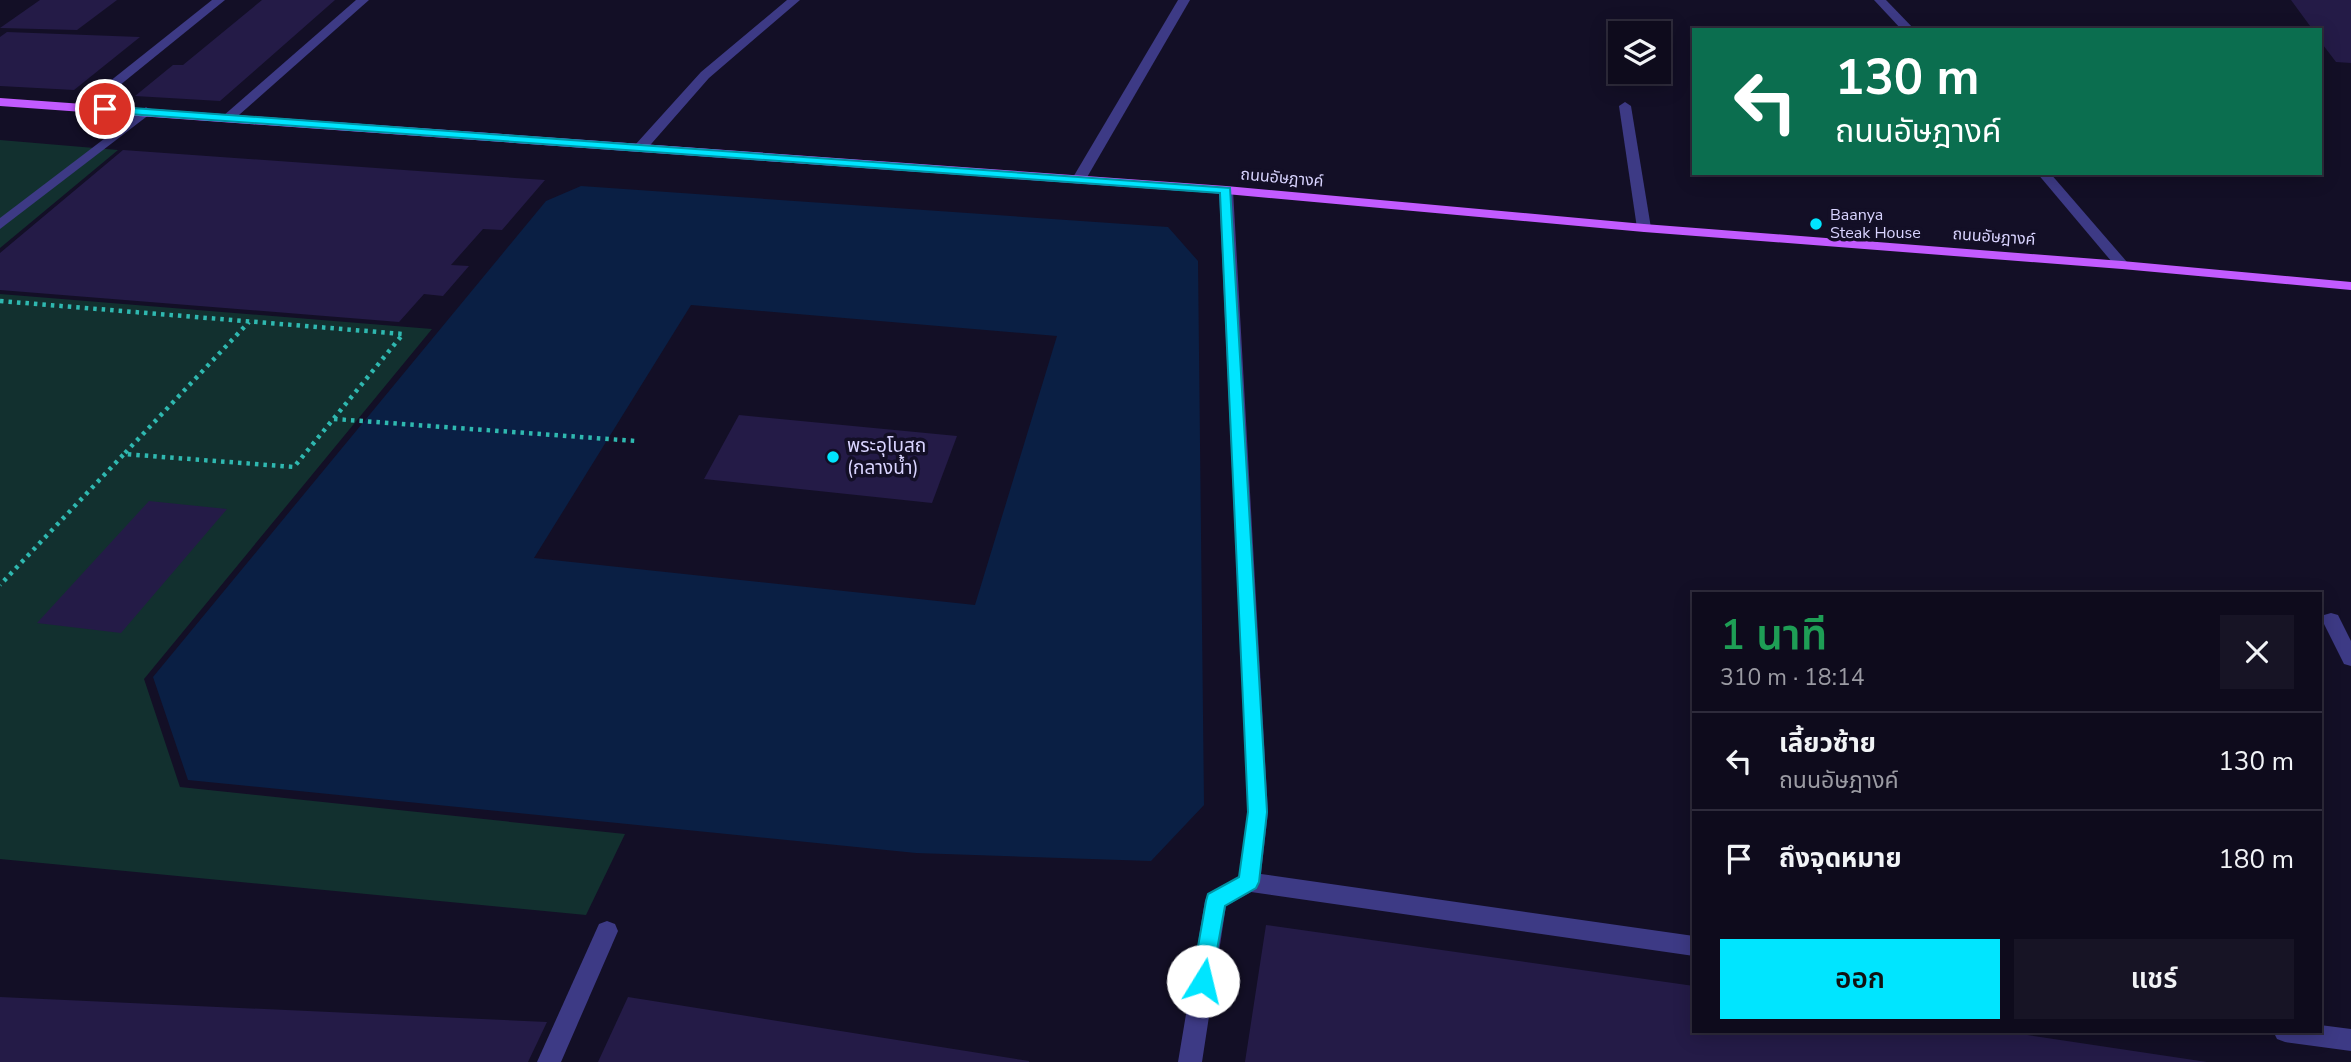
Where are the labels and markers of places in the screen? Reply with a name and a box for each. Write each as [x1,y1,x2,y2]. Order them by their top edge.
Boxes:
pin [75,79,135,139]
place label: Baanya Steak House [1830,204,1921,244]
marker: Baanya Steak House [1808,216,1824,232]
place label: พระอุโบสถ (กลางน้ำ) [847,433,926,481]
marker: พระอุโบสถ (กลางน้ำ) [825,449,841,465]

